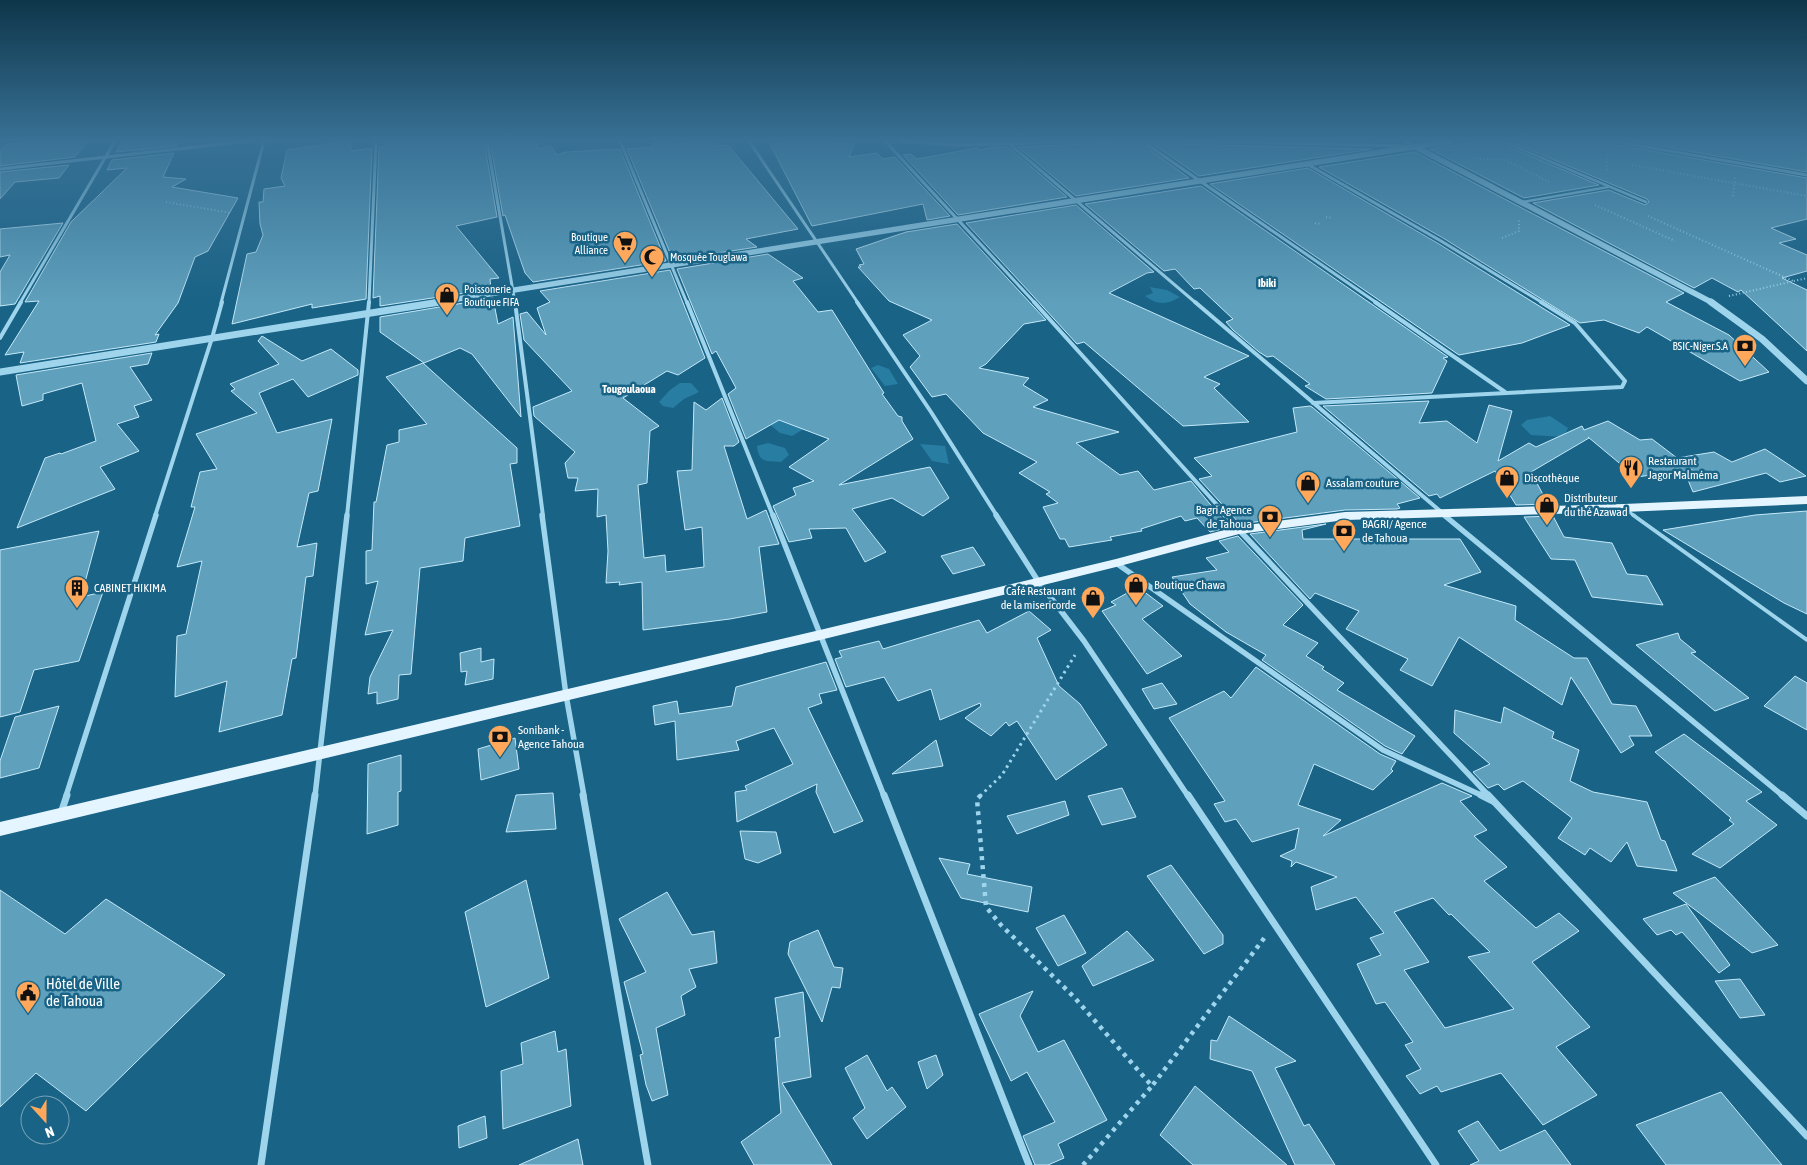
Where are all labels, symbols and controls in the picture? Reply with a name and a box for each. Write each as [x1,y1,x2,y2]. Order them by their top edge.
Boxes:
supermarket icon: Boutique Alliance [612,230,638,264]
place label: Boutique Alliance [571,231,608,256]
mosque icon: Mosquée Touglawa [639,244,665,278]
place label: Mosquée Touglawa [670,251,747,263]
district label: Ibiki [1258,277,1276,289]
shop icon: Poissonerie Boutique FIFA [434,282,460,316]
place label: Poissonerie Boutique FIFA [464,283,520,308]
bank icon: BSIC-Niger.S.A [1732,333,1758,367]
place label: BSIC-Niger.S.A [1672,340,1729,352]
district label: Tougoulaoua [602,383,656,395]
place label: Restaurant Jagor Malméma [1648,454,1718,482]
restaurant icon: Restaurant Jagor Malméma [1618,455,1644,489]
shop icon: Discothèque [1494,465,1520,499]
shop icon: Assalam couture [1295,470,1321,504]
place label: Discothèque [1524,471,1579,485]
place label: Assalam couture [1326,476,1399,490]
place label: Distributeur du thé Azawad [1564,491,1628,519]
shop icon: Distributeur du thé Azawad [1534,492,1560,526]
place label: Bagri Agence de Tahoua [1196,503,1252,531]
bank icon: Bagri Agence de Tahoua [1257,504,1283,538]
place label: BAGRI/ Agence de Tahoua [1362,517,1427,545]
bank icon: BAGRI/ Agence de Tahoua [1331,518,1357,552]
shop icon: Boutique Chawa [1123,572,1149,606]
building icon: CABINET HIKIMA [64,575,90,609]
place label: Boutique Chawa [1154,578,1225,592]
place label: CABINET HIKIMA [94,581,166,595]
place label: Café Restaurant de la misericorde [1001,584,1077,612]
shop icon: Café Restaurant de la misericorde [1080,585,1106,619]
place label: Sonibank - Agence Tahoua [518,723,584,751]
bank icon: Sonibank - Agence Tahoua [487,724,513,758]
place label: Hôtel de Ville de Tahoua [46,975,120,1009]
public building icon: Hôtel de Ville de Tahoua [15,980,41,1014]
north arrow [20,1095,70,1145]
text: N [43,1123,56,1141]

